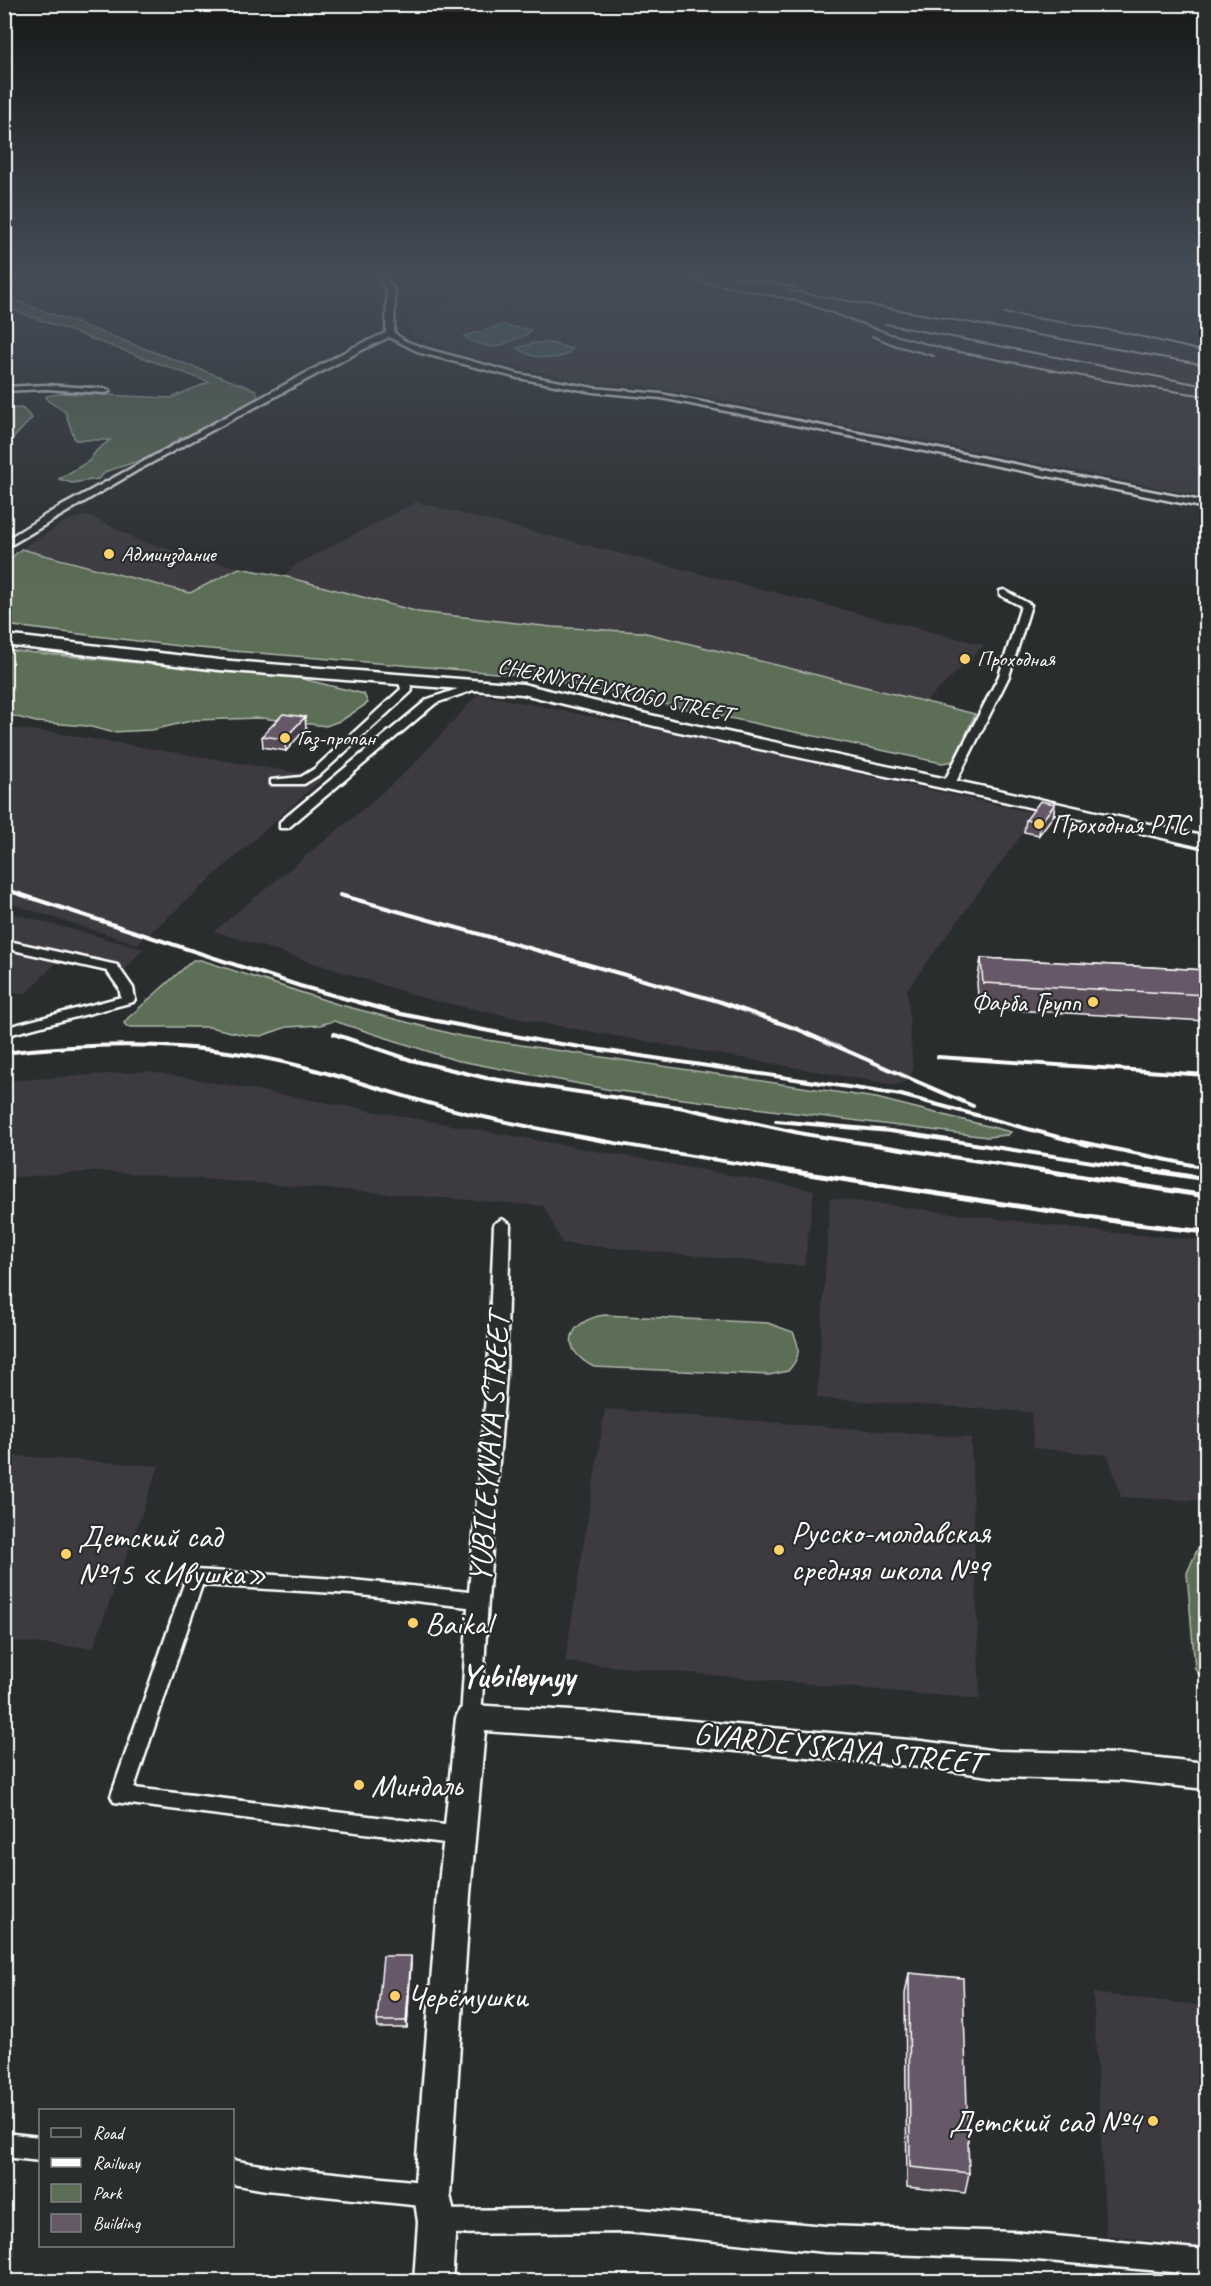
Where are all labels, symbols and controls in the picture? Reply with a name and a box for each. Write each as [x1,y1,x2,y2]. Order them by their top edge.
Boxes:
place label: Админздание [121,540,218,568]
marker: Админздание [102,547,116,561]
place label: Проходная [977,645,1056,673]
street label: CHERNYSHEVSKOGO STREET [495,651,741,730]
marker: Проходная [958,652,972,666]
place label: Газ-пропан [297,724,377,752]
marker: Газ-пропан [278,731,292,745]
place label: Проходная РПС [1051,808,1193,841]
marker: Проходная РПС [1032,817,1046,831]
place label: Фарба Групп [971,986,1081,1019]
marker: Фарба Групп [1086,995,1100,1009]
street label: YUBILEYNAYA STREET [459,1305,519,1584]
place label: Русско-молдавская средняя школа №9 [791,1512,992,1590]
place label: Детский сад №15 «Ивушка» [78,1516,267,1594]
marker: Русско-молдавская средняя школа №9 [772,1543,786,1557]
marker: Детский сад №15 «Ивушка» [59,1547,73,1561]
place label: Baikal [425,1603,497,1644]
marker: Baikal [406,1616,420,1630]
district label: Yubileynyy [461,1655,578,1697]
street label: GVARDEYSKAYA STREET [692,1712,993,1784]
place label: Миндаль [371,1765,464,1806]
marker: Миндаль [352,1778,366,1792]
place label: Черёмушки [407,1976,529,2017]
marker: Черёмушки [388,1989,402,2003]
place label: Детский сад №4 [949,2101,1145,2142]
legend [39,2109,234,2247]
marker: Детский сад №4 [1146,2114,1160,2128]
text: Road [93,2122,126,2144]
text: Railway [93,2152,141,2174]
text: Park [93,2182,123,2204]
text: Building [93,2212,142,2234]

